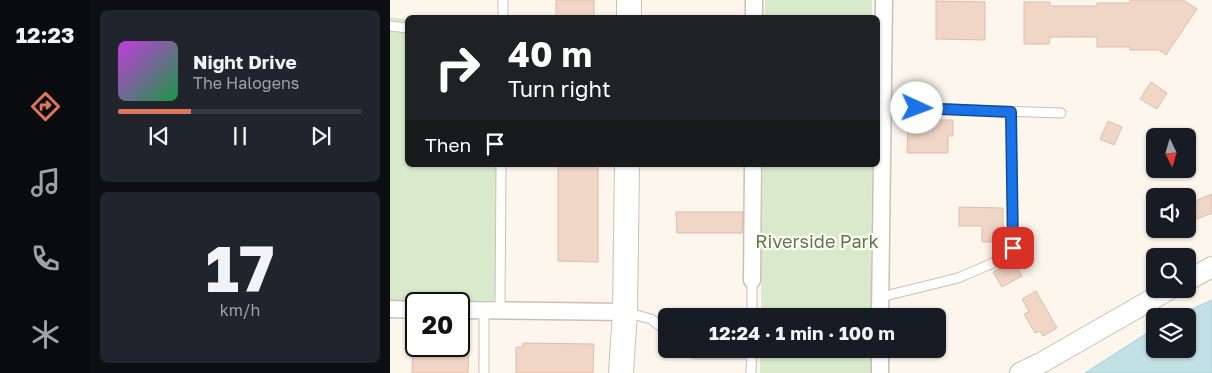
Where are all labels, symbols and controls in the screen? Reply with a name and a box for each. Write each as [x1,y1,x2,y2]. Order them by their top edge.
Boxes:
text: 12:23 [16,21,74,48]
text: 40 m [508,33,592,75]
icon: right [425,35,490,100]
text: Night Drive [193,50,297,73]
text: The Halogens [193,73,299,93]
text: Turn right [508,75,611,102]
position arrow [890,81,942,133]
icon: directions [28,89,63,124]
icon: previous [145,122,173,150]
icon: pause [226,122,254,150]
icon: next [307,122,335,150]
north arrow [1146,128,1196,178]
map controls [1146,128,1196,358]
icon: arrive [481,130,509,158]
text: Then [425,133,471,156]
icon: music [28,165,63,200]
button: sound [1146,188,1196,238]
pin [992,227,1034,269]
text: 17 [206,228,274,306]
park label: Riverside Park [755,230,879,252]
icon: arrive [999,234,1027,262]
icon: phone [28,241,63,276]
button: search [1146,248,1196,298]
speed limit sign: 20 [405,292,470,357]
text: km/h [220,300,260,320]
button: layers [1146,308,1196,358]
icon: climate [28,317,63,352]
text: 12:24 · 1 min · 100 m [709,321,895,344]

